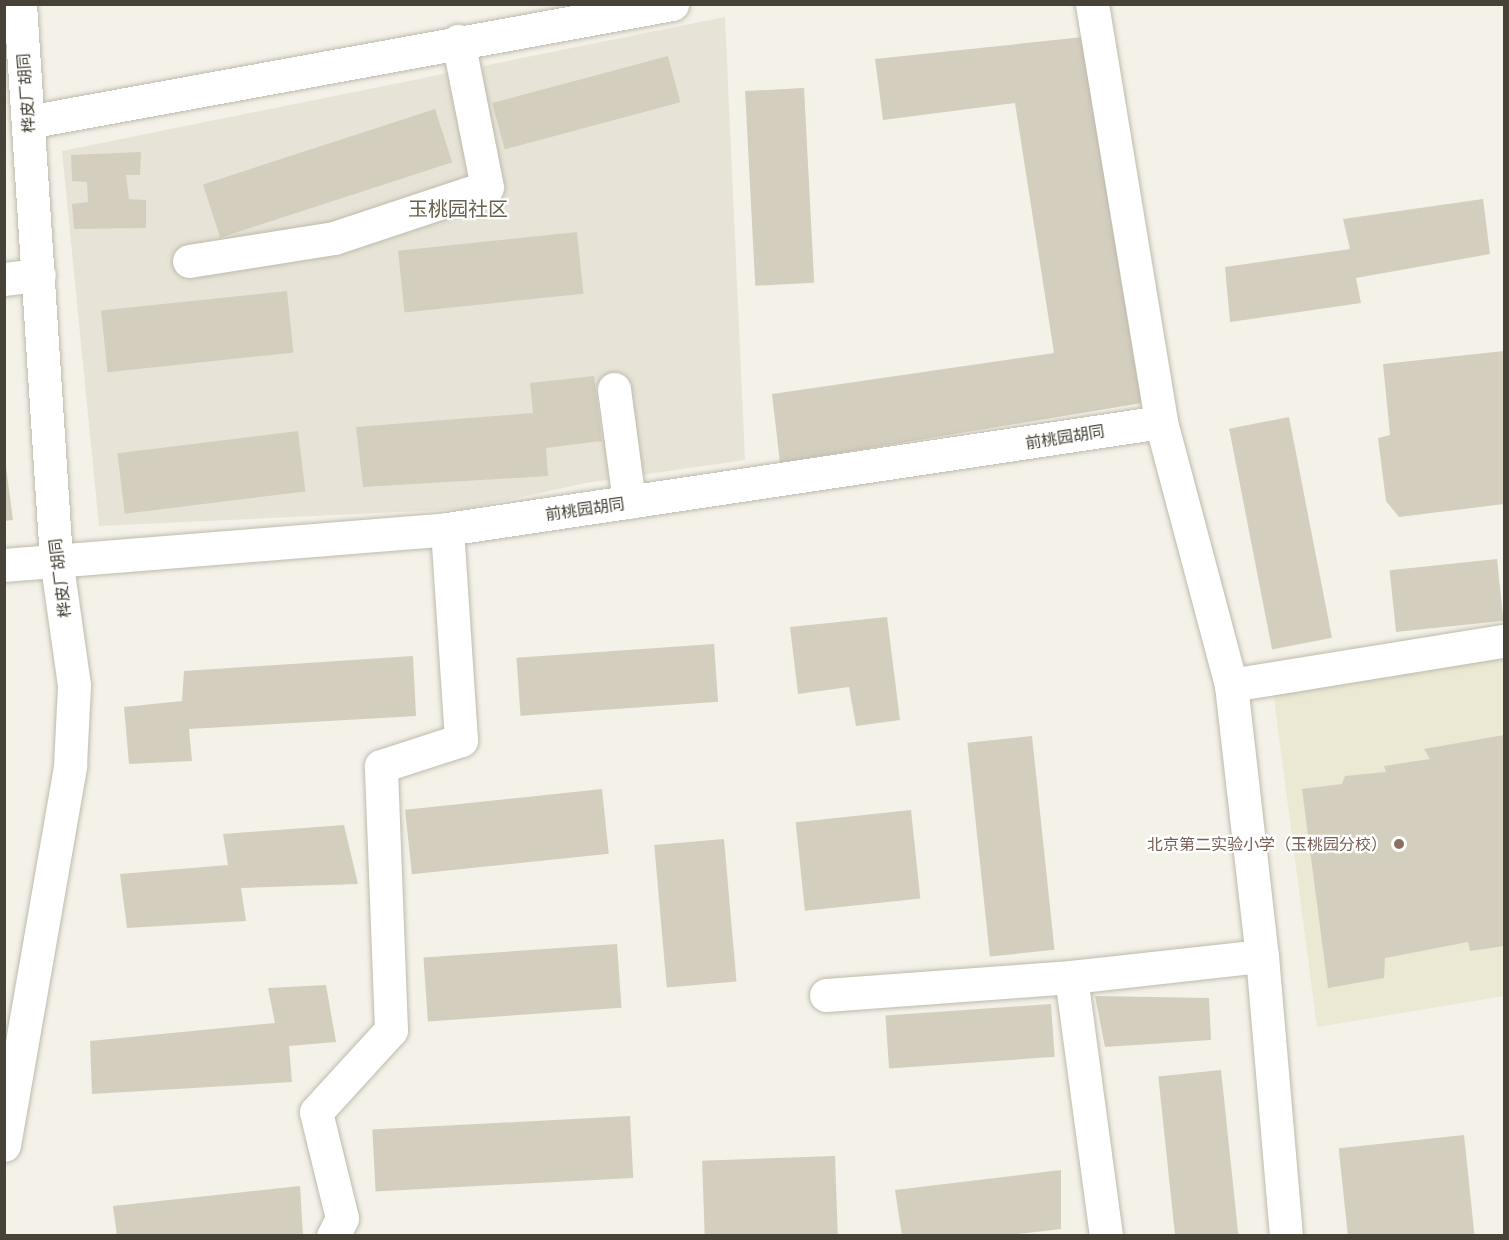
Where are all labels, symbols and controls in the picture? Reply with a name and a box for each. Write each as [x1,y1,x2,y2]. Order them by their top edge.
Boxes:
street label: 桦皮厂胡同 [14,52,38,134]
district label: 玉桃园社区 [408,196,508,220]
street label: 前桃园胡同 [1024,421,1106,453]
street label: 前桃园胡同 [544,494,626,524]
street label: 桦皮厂胡同 [46,537,74,619]
place label: 北京第二实验小学（玉桃园分校） [1147,834,1387,854]
marker: 北京第二实验小学（玉桃园分校） [1392,837,1406,851]

